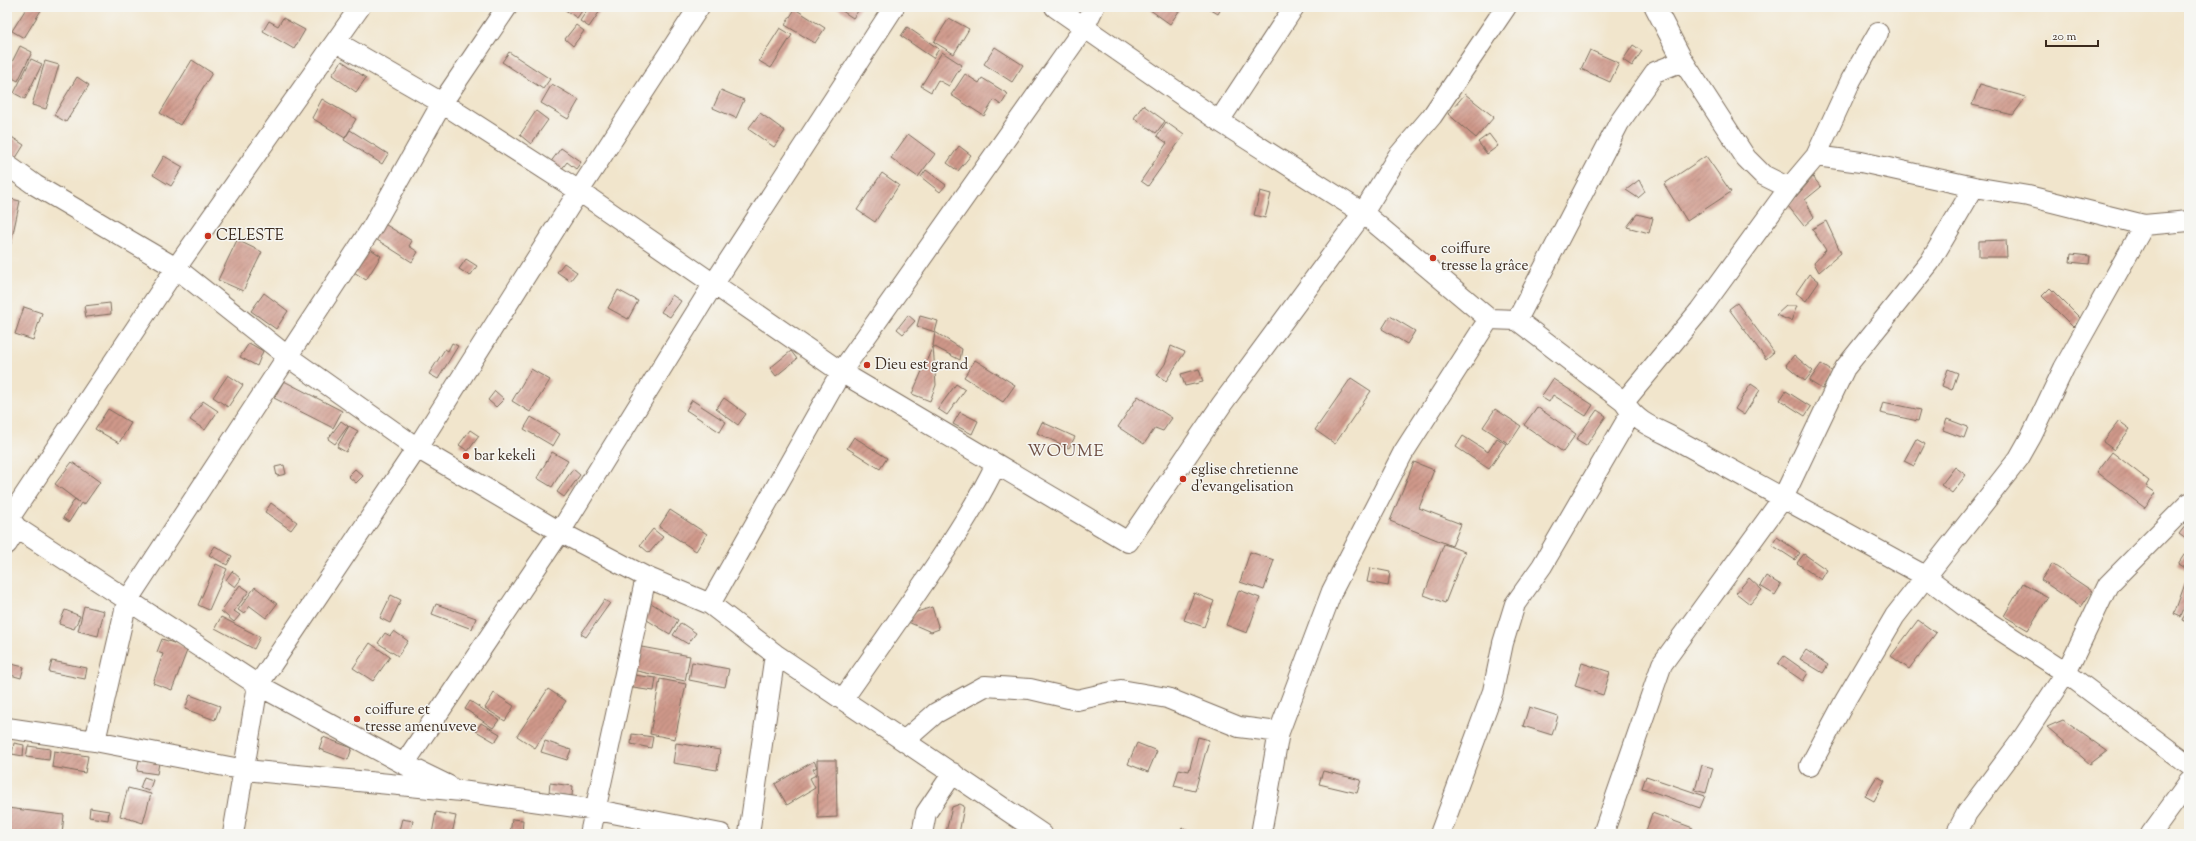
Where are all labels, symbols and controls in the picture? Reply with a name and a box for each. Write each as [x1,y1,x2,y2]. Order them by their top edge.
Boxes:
scale bar [2046,22,2098,48]
text: 20 m [2052,28,2077,46]
place label: CELESTE [216,226,284,247]
marker: CELESTE [203,231,213,241]
place label: coiffure tresse la grâce [1441,239,1528,277]
marker: coiffure tresse la grâce [1428,253,1438,263]
place label: Dieu est grand [875,355,969,376]
marker: Dieu est grand [862,360,872,370]
district label: WOUME [1027,440,1105,464]
place label: bar kekeli [474,446,536,467]
marker: bar kekeli [461,451,471,461]
place label: eglise chretienne d'evangelisation [1191,460,1299,498]
marker: eglise chretienne d'evangelisation [1178,474,1188,484]
place label: coiffure et tresse amenuveve [365,700,477,738]
marker: coiffure et tresse amenuveve [352,714,362,724]

